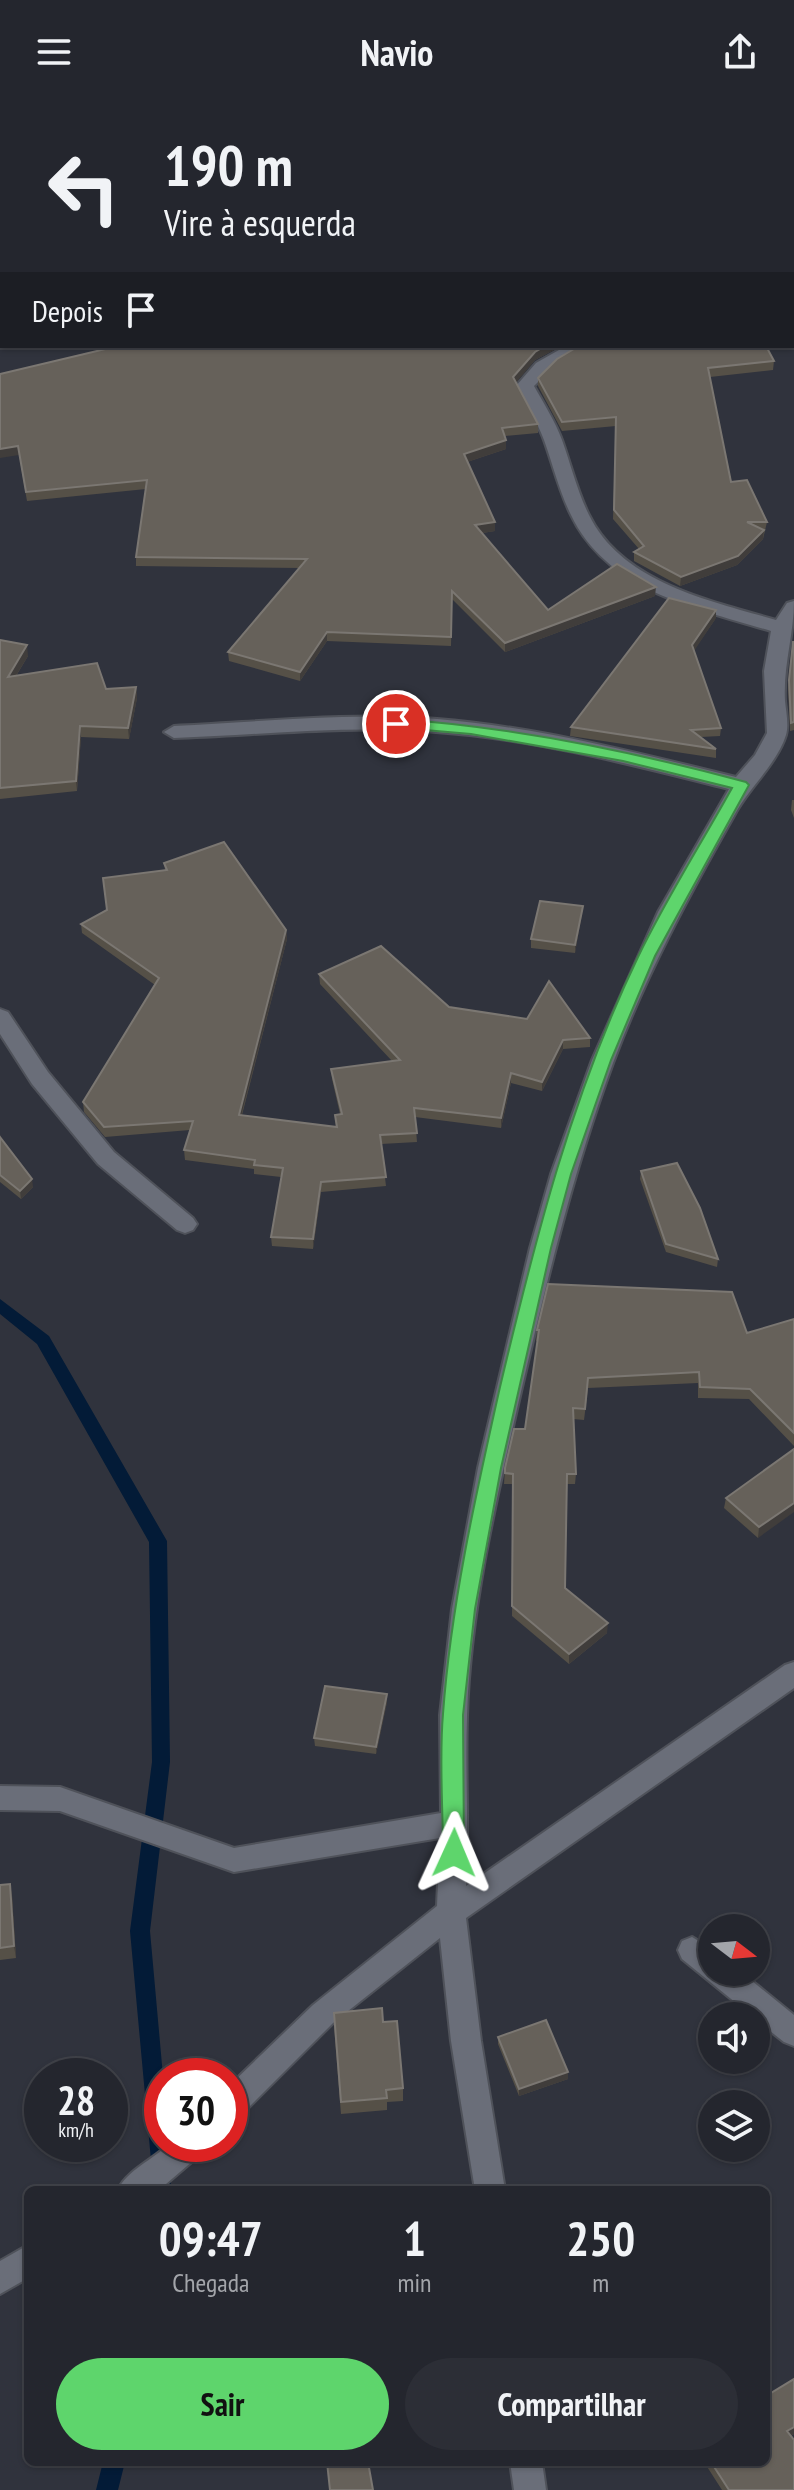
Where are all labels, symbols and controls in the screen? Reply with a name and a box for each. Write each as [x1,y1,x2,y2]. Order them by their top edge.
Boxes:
text: Navio [361,29,433,76]
icon: menu [32,30,76,74]
icon: share [718,30,762,74]
text: 190 m [164,129,293,201]
icon: left [32,136,136,240]
text: Vire à esquerda [164,199,356,246]
icon: arrive [119,288,163,332]
text: Depois [32,291,103,330]
pin [362,690,430,758]
icon: arrive [374,702,418,746]
position arrow [412,1811,496,1895]
north arrow [698,1914,770,1986]
map controls [698,1914,770,2162]
button: sound [698,2002,770,2074]
speed limit sign: 30 [144,2058,248,2162]
text: 28 [57,2074,95,2126]
button: layers [698,2090,770,2162]
text: km/h [58,2117,94,2143]
text: 09:47 [159,2207,263,2269]
text: 1 [403,2207,426,2269]
text: 250 [566,2207,635,2269]
text: Chegada [172,2266,249,2299]
text: min [397,2266,431,2299]
text: m [592,2266,609,2299]
button: Sair [56,2358,389,2450]
button: Compartilhar [405,2358,738,2450]

